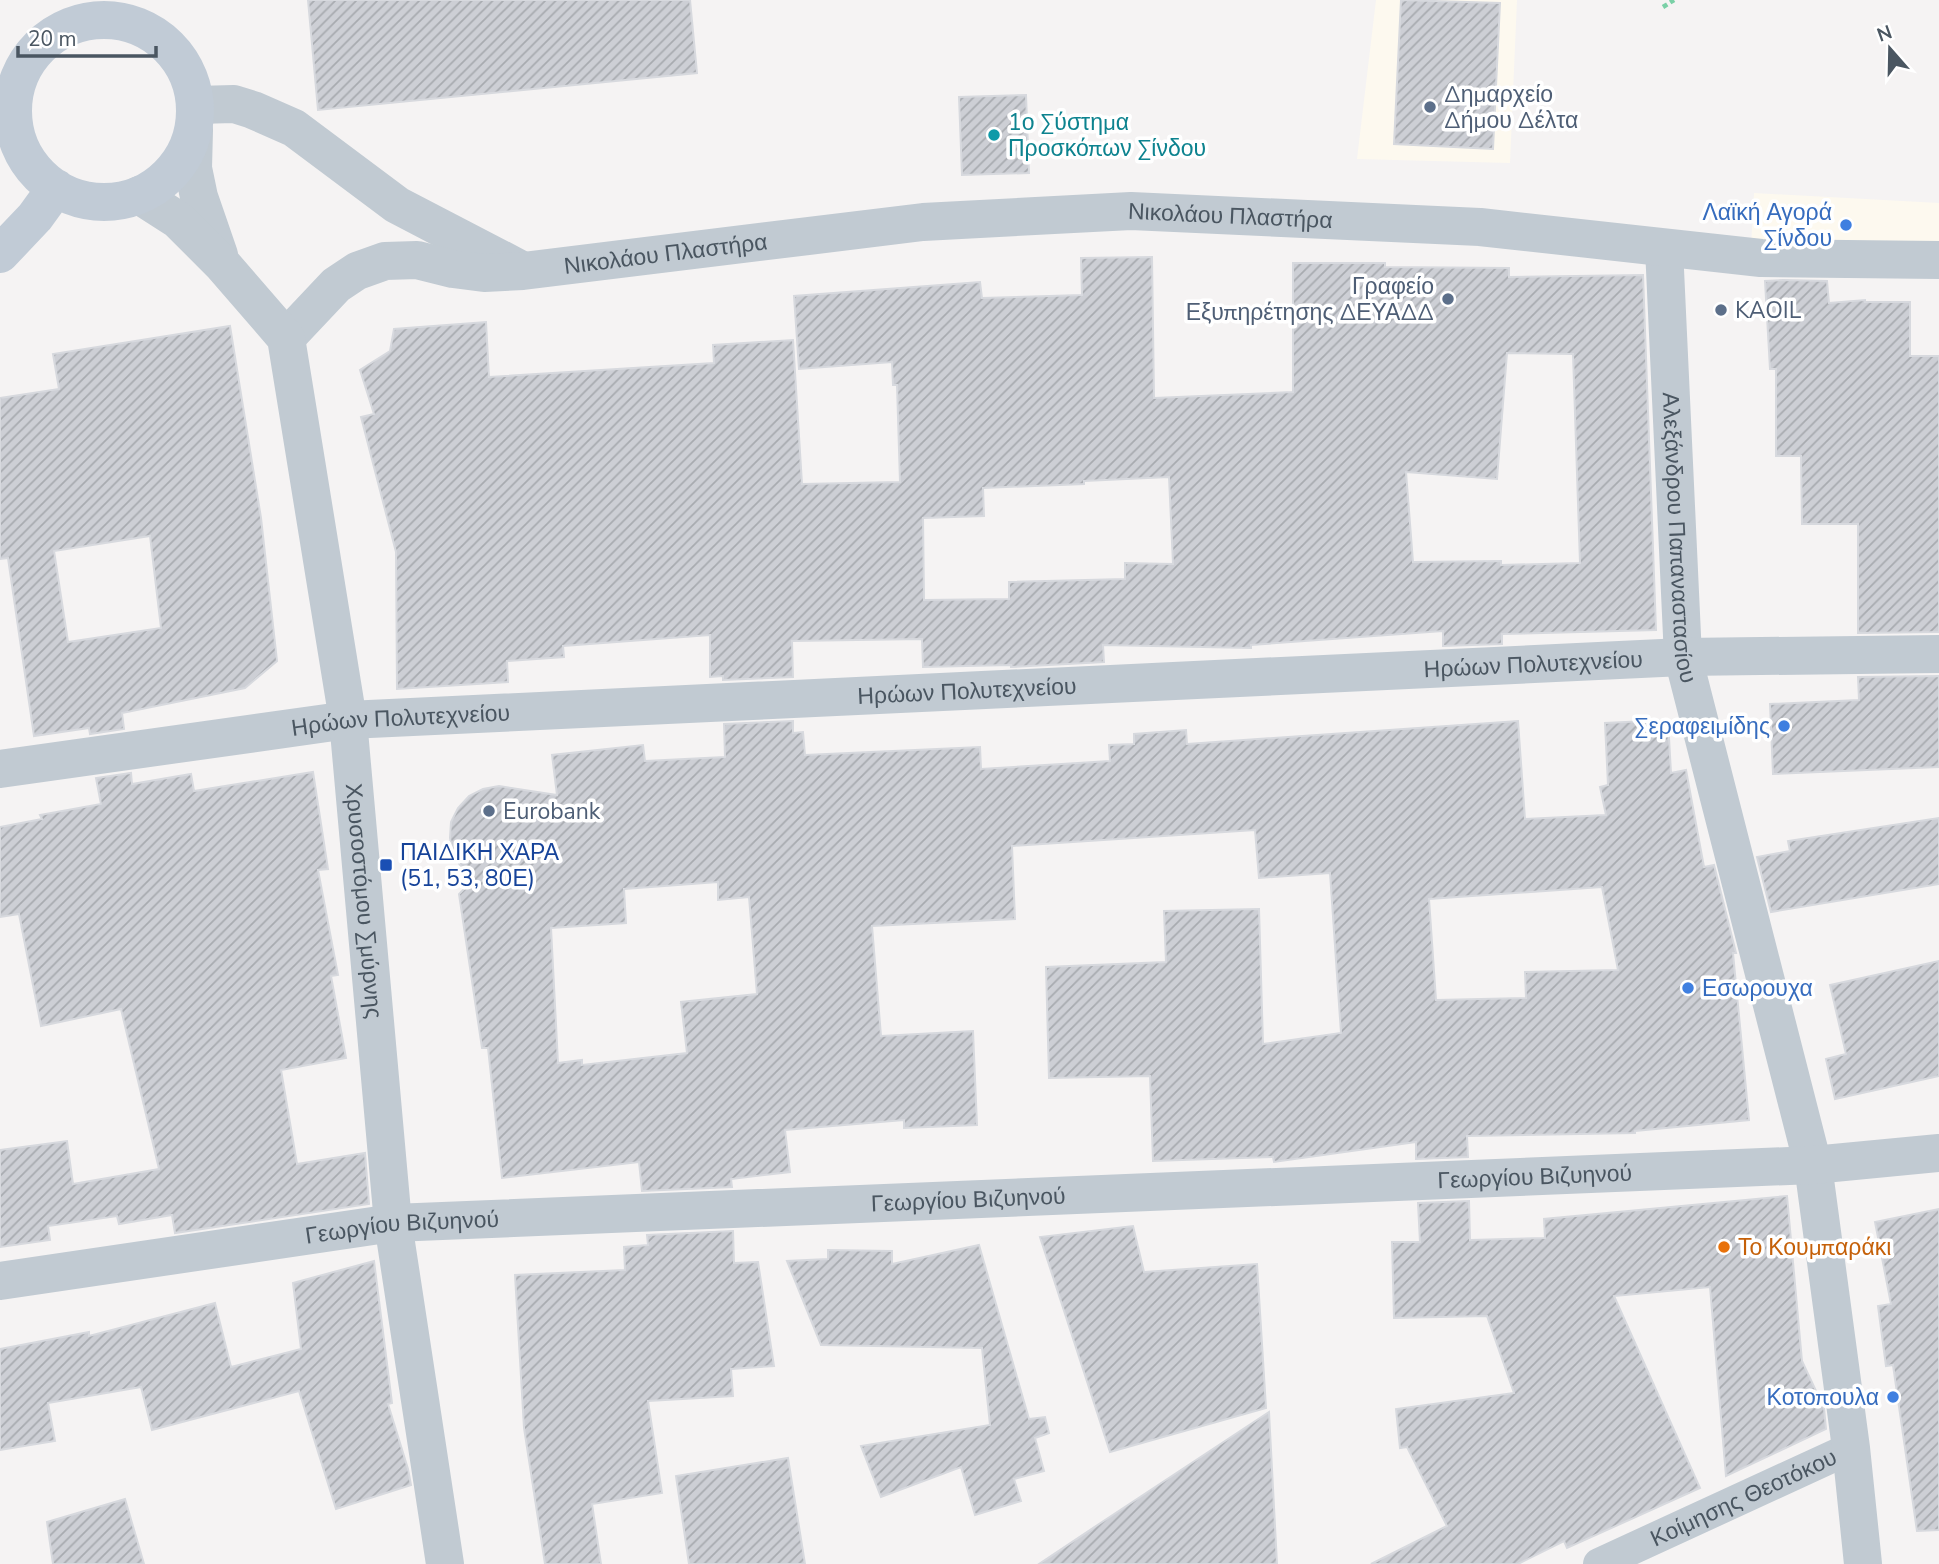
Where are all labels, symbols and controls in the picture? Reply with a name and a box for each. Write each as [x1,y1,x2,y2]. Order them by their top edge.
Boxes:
scale bar [18,14,156,58]
north arrow [1855,14,1925,84]
text: N [1873,19,1896,49]
text: 20 m [28,25,77,53]
place label: Δημαρχείο Δήμου Δέλτα [1444,79,1578,136]
marker: Δημαρχείο Δήμου Δέλτα [1422,99,1438,115]
place label: 1ο Σύστημα Προσκόπων Σίνδου [1008,107,1206,164]
marker: 1ο Σύστημα Προσκόπων Σίνδου [986,127,1002,143]
street label: Νικολάου Πλαστήρα [1127,195,1333,236]
place label: Λαϊκή Αγορά Σίνδου [1702,197,1832,254]
marker: Λαϊκή Αγορά Σίνδου [1838,217,1854,233]
street label: Νικολάου Πλαστήρα [562,226,769,281]
place label: Γραφείο Εξυπηρέτησης ΔΕΥΑΔΔ [1186,271,1434,328]
marker: Γραφείο Εξυπηρέτησης ΔΕΥΑΔΔ [1440,291,1456,307]
place label: KAOIL [1735,295,1802,326]
marker: KAOIL [1713,302,1729,318]
street label: Αλεξάνδρου Παπαναστασίου [1655,391,1705,686]
street label: Ηρώων Πολυτεχνείου [1423,643,1644,685]
street label: Ηρώων Πολυτεχνείου [857,670,1077,711]
street label: Ηρώων Πολυτεχνείου [289,697,511,743]
place label: Σεραφειμίδης [1635,711,1770,742]
marker: Σεραφειμίδης [1776,718,1792,734]
street label: Χρυσοστόμου Σμύρνης [338,782,390,1020]
place label: Eurobank [503,796,601,827]
marker: Eurobank [481,803,497,819]
place label: ΠΑΙΔΙΚΗ ΧΑΡΑ (51, 53, 80Ε) [400,837,560,894]
marker: ΠΑΙΔΙΚΗ ΧΑΡΑ (51, 53, 80Ε) [378,857,394,873]
place label: Εσωρουχα [1702,973,1813,1004]
marker: Εσωρουχα [1680,980,1696,996]
street label: Γεωργίου Βιζυηνού [1437,1157,1633,1196]
street label: Γεωργίου Βιζυηνού [870,1180,1066,1219]
street label: Γεωργίου Βιζυηνού [303,1203,500,1251]
place label: Το Κουμπαράκι [1738,1232,1891,1263]
marker: Το Κουμπαράκι [1716,1239,1732,1255]
place label: Κοτοπουλα [1767,1382,1879,1413]
marker: Κοτοπουλα [1885,1389,1901,1405]
street label: Κοίμησης Θεοτόκου [1645,1441,1842,1554]

